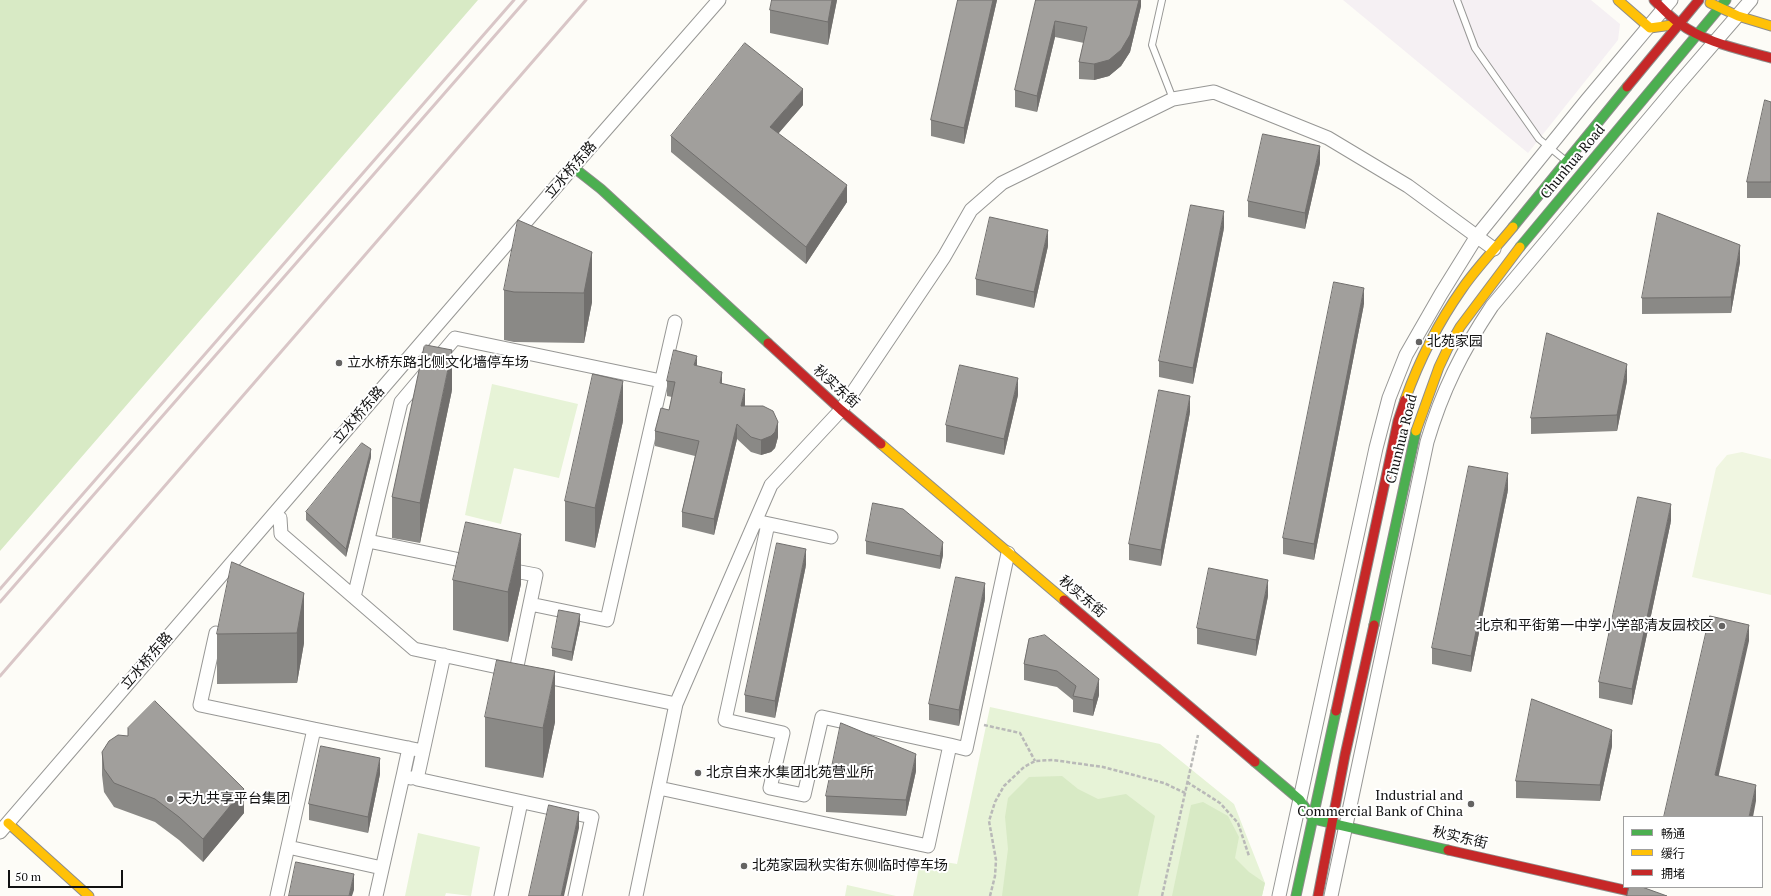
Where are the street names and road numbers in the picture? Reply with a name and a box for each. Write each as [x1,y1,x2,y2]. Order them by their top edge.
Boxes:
street label: Chunhua Road [1537,122,1609,202]
street label: 立水桥东路 [542,138,600,202]
street label: 秋实东街 [810,362,862,412]
street label: 立水桥东路 [330,383,388,447]
street label: Chunhua Road [1383,393,1421,485]
street label: 秋实东街 [1055,573,1109,621]
street label: 立水桥东路 [118,629,176,693]
street label: 秋实东街 [1431,824,1489,852]

